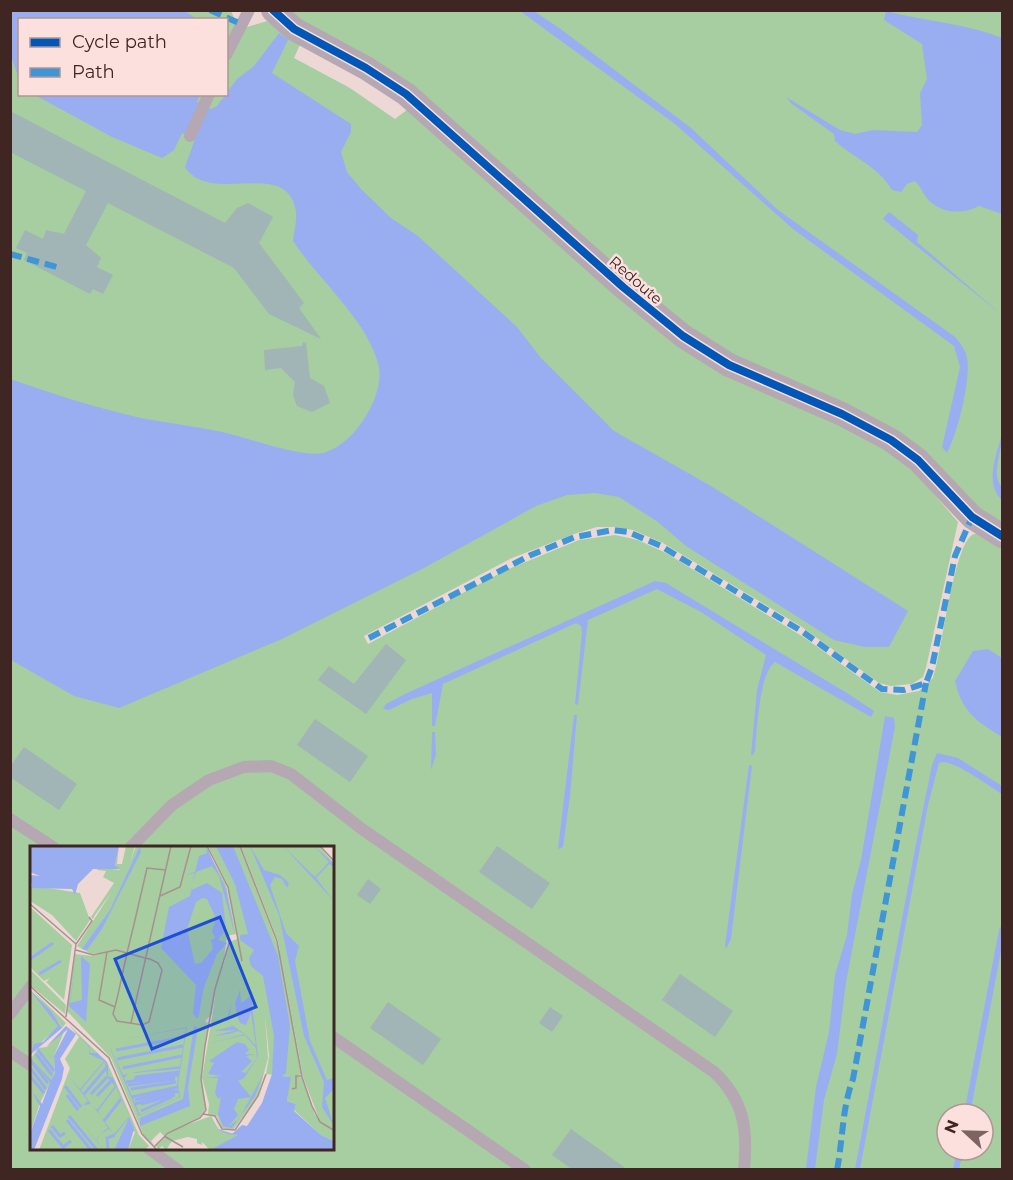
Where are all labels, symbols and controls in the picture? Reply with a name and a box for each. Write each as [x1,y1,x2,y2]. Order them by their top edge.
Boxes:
legend [18,18,228,96]
text: Cycle path [72,31,167,53]
text: Path [72,61,115,83]
street label: Redoute [605,252,667,308]
inset map [30,846,334,1150]
north arrow [935,1102,995,1162]
text: N [940,1117,963,1136]

